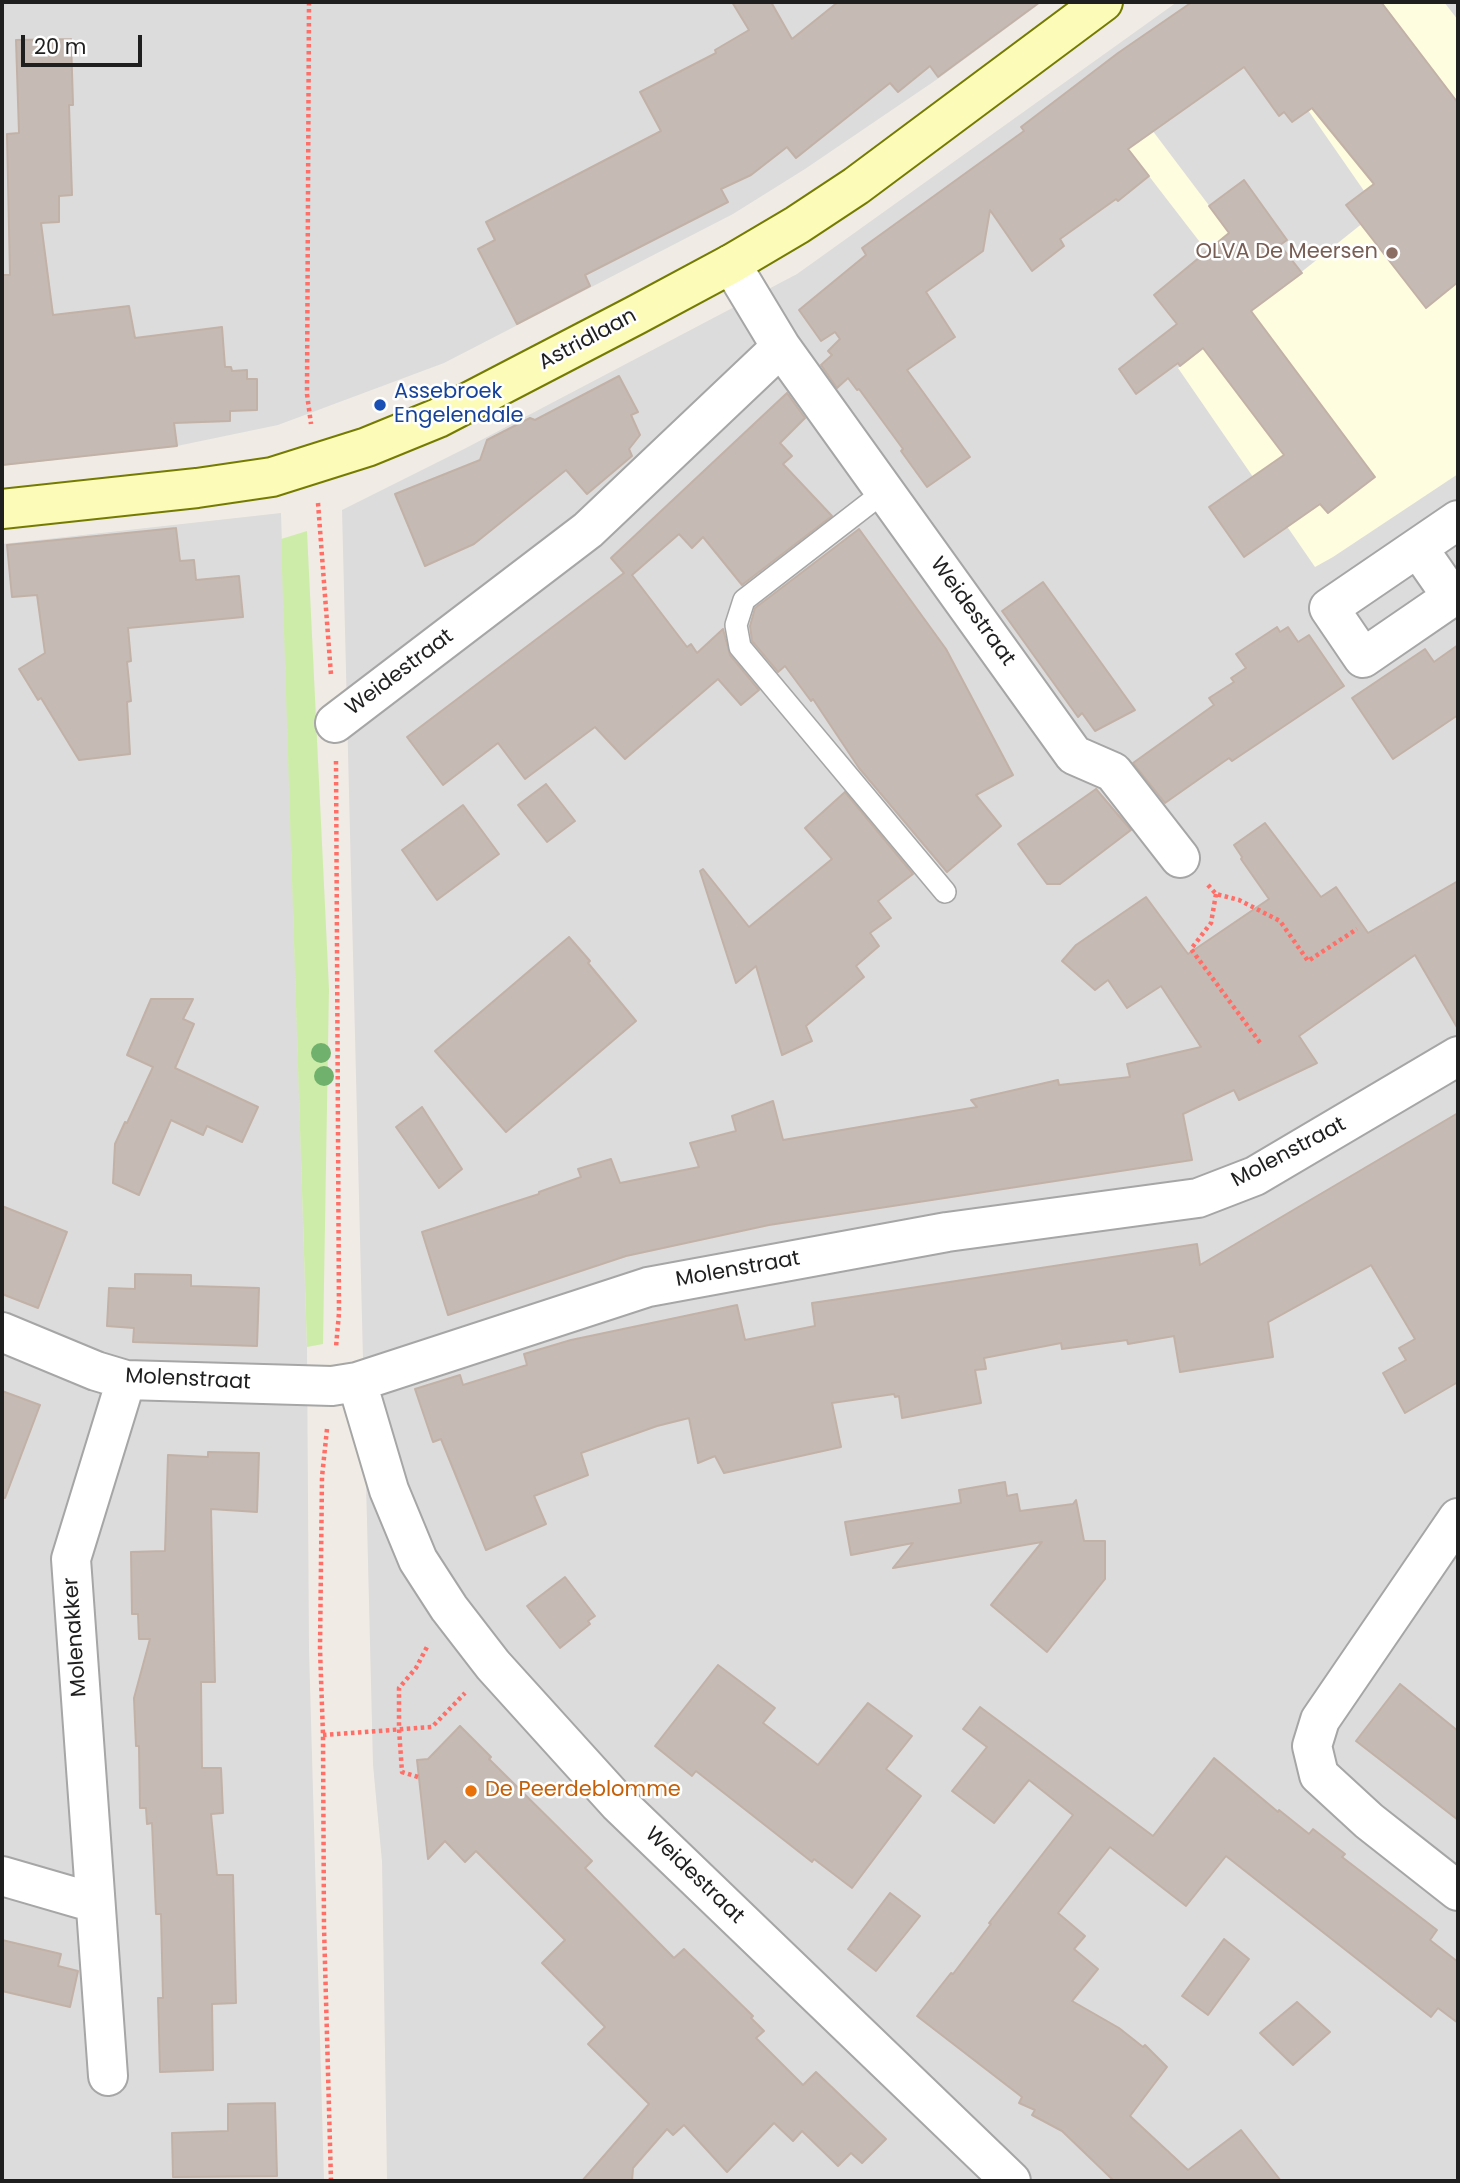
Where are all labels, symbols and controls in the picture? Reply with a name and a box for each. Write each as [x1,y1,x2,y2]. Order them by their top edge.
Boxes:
scale bar [24,21,145,65]
text: 20 m [34,32,87,61]
place label: OLVA De Meersen [1196,240,1378,266]
marker: OLVA De Meersen [1384,245,1400,261]
street label: Astridlaan [535,304,641,376]
place label: Assebroek Engelendale [394,380,524,430]
marker: Assebroek Engelendale [372,397,388,413]
street label: Weidestraat [924,553,1020,671]
street label: Weidestraat [341,624,459,722]
street label: Molenstraat [1228,1112,1350,1194]
street label: Molenstraat [674,1247,802,1293]
street label: Molenstraat [125,1364,251,1396]
street label: Molenakker [59,1576,93,1698]
place label: De Peerdeblomme [485,1778,681,1804]
marker: De Peerdeblomme [463,1783,479,1799]
street label: Weidestraat [639,1822,749,1930]

